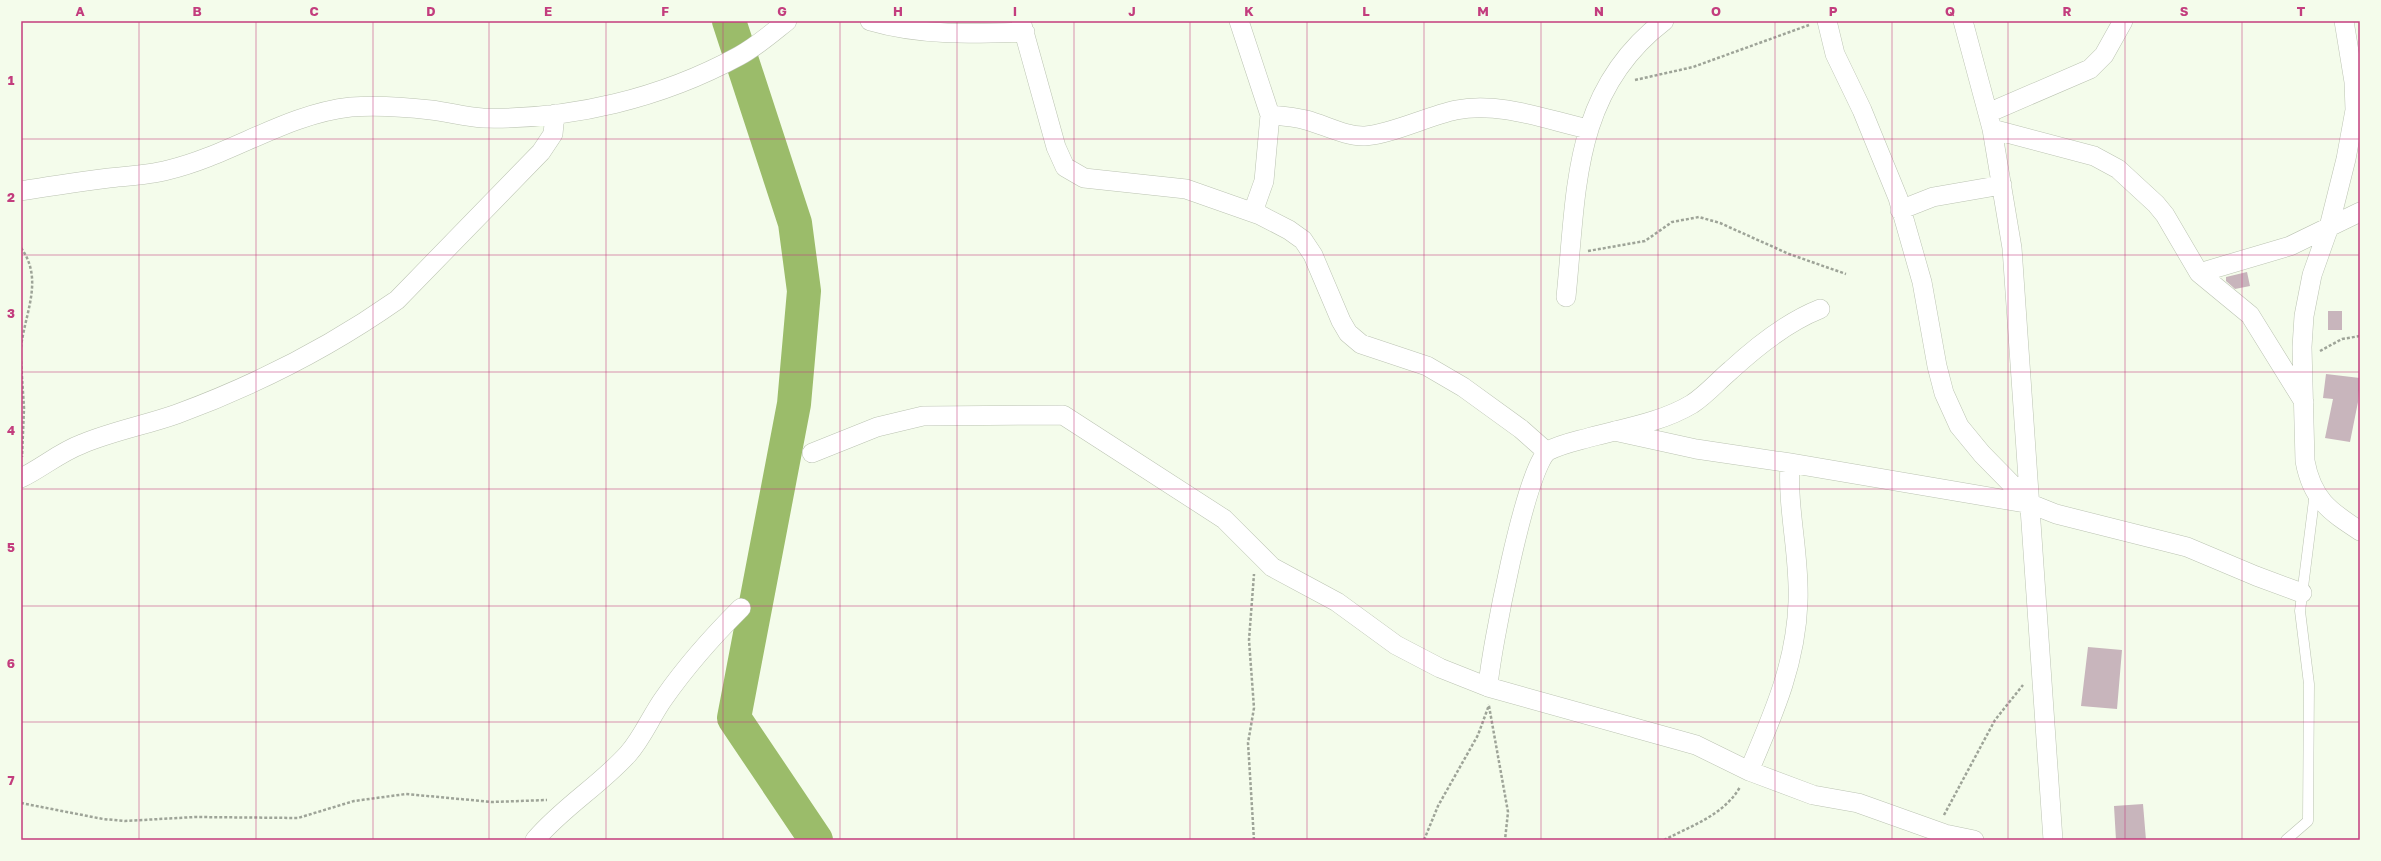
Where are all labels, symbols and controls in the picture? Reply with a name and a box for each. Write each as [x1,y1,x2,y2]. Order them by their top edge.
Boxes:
text: A [75,3,85,19]
text: B [192,3,202,19]
text: C [309,3,319,19]
text: D [426,3,436,19]
text: E [544,3,552,19]
text: F [661,3,669,19]
text: G [777,3,787,19]
text: H [893,3,903,19]
text: I [1013,3,1017,19]
text: J [1128,3,1136,19]
text: K [1244,3,1254,19]
text: L [1362,3,1370,19]
text: M [1477,3,1489,19]
text: N [1594,3,1604,19]
text: O [1711,3,1721,19]
text: P [1829,3,1838,19]
text: Q [1945,3,1955,19]
text: R [2062,3,2072,19]
text: S [2180,3,2189,19]
text: T [2297,3,2306,19]
text: 1 [8,72,15,88]
text: 2 [7,189,15,205]
text: 3 [7,305,15,321]
text: 4 [7,422,15,438]
text: 5 [7,539,15,555]
text: 6 [7,655,15,671]
text: 7 [7,772,15,788]

